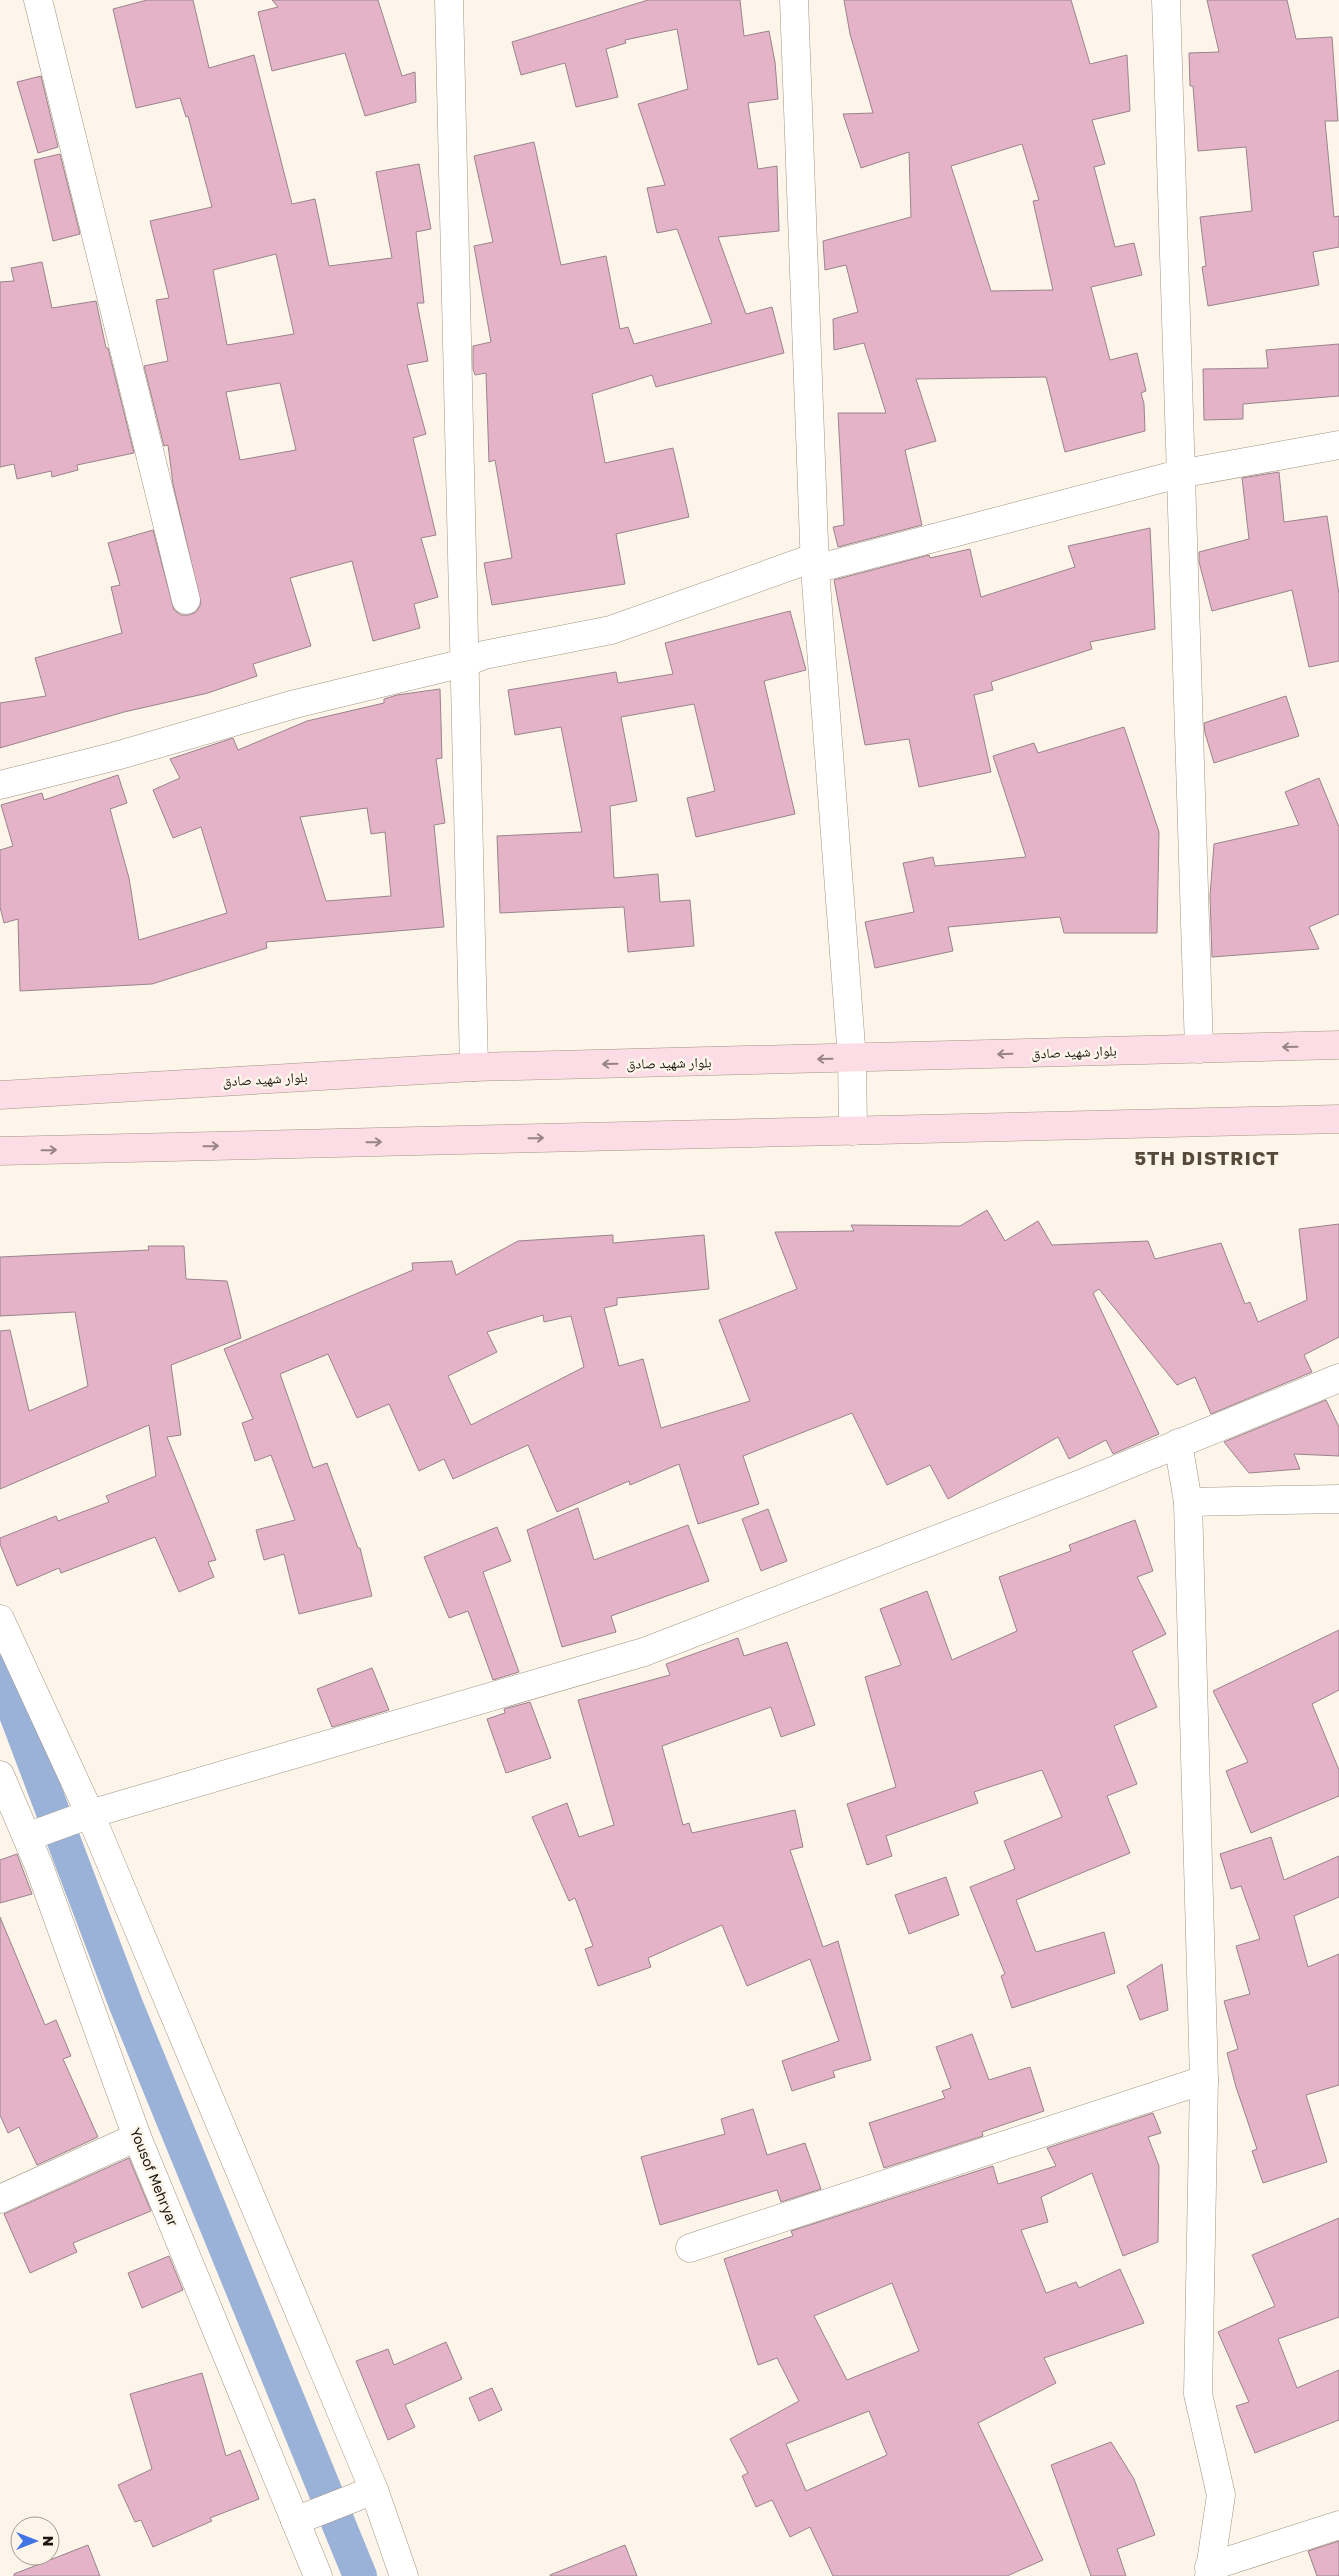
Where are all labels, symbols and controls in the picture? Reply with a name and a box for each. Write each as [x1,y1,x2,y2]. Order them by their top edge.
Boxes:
street label: بلوار شهید صادق [1031,1042,1117,1062]
one-way arrow [1283,1042,1299,1051]
one-way arrow [998,1050,1014,1059]
street label: بلوار شهید صادق [626,1053,712,1073]
one-way arrow [818,1054,834,1064]
one-way arrow [603,1059,619,1069]
street label: بلوار شهید صادق [222,1068,308,1090]
one-way arrow [528,1133,544,1143]
one-way arrow [365,1137,381,1147]
one-way arrow [202,1141,219,1151]
one-way arrow [40,1145,56,1155]
district label: 5TH DISTRICT [1134,1146,1280,1169]
street label: Yousof Mehryar [127,2125,182,2229]
north arrow [10,2516,60,2566]
text: N [40,2536,57,2546]

